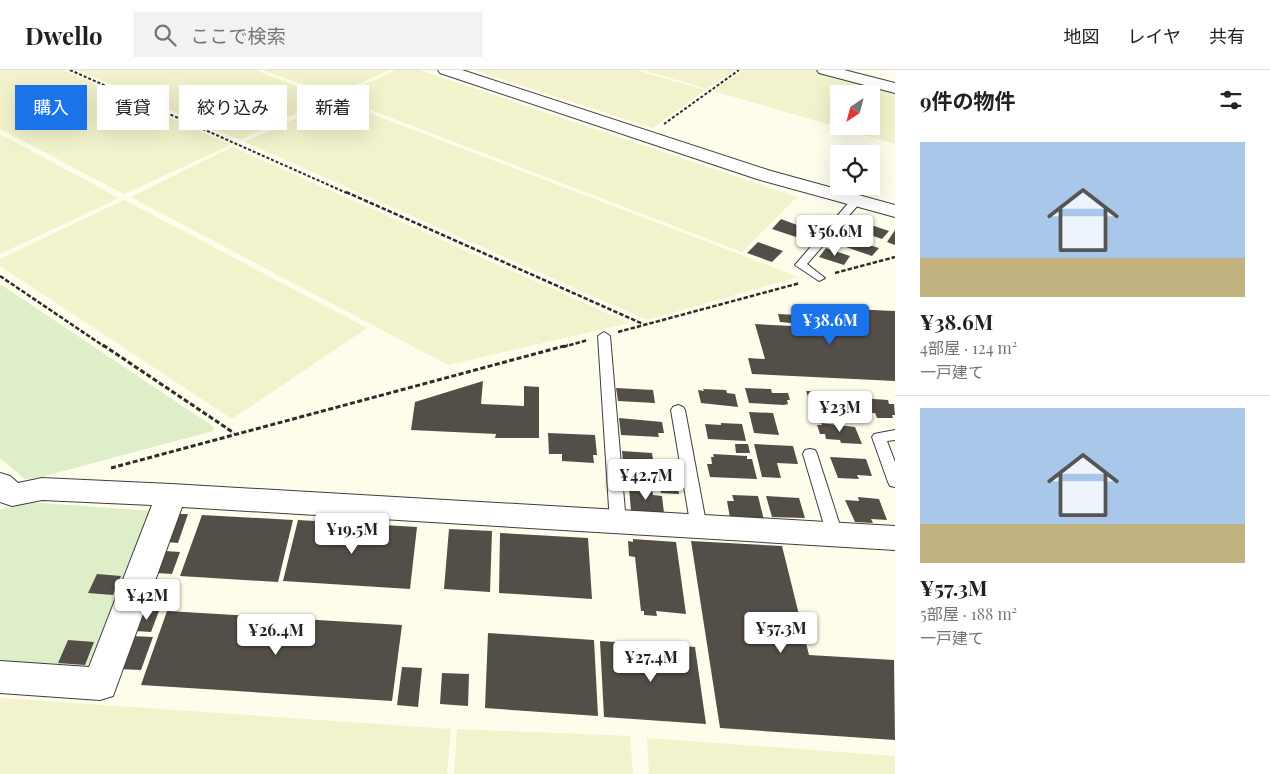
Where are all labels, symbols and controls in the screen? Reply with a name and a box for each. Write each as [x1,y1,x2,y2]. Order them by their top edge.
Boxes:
search box [133,12,483,57]
text: Dwello [25,19,103,51]
icon: search [151,21,179,49]
text: ここで検索 [191,22,286,48]
text: 地図 [1064,24,1100,48]
text: レイヤ [1128,24,1181,48]
text: 共有 [1209,24,1245,48]
chip: 購入 [15,85,87,130]
chip: 賃貸 [97,85,169,130]
chip: 絞り込み [179,85,287,130]
chip: 新着 [297,85,369,130]
north arrow [830,85,880,135]
map controls [830,85,880,195]
text: 9件の物件 [920,86,1016,114]
icon: filters [1217,86,1245,114]
button: locate [830,145,880,195]
icon: home [1038,175,1128,265]
pin: ¥56.6M [794,214,876,257]
text: ¥56.6M [807,220,863,241]
pin: ¥38.6M [789,304,871,346]
text: ¥38.6M [920,307,993,335]
text: ¥38.6M [802,309,858,330]
text: 4部屋 · 124 m² [920,337,1017,358]
text: 一戸建て [920,361,984,382]
pin: ¥23M [810,390,870,433]
text: ¥23M [819,396,861,417]
icon: home [1038,440,1128,530]
pin: ¥42.7M [605,458,687,501]
text: ¥42.7M [619,464,673,485]
pin: ¥19.5M [311,512,393,555]
text: ¥19.5M [326,518,378,539]
text: ¥57.3M [920,573,987,601]
pin: ¥42M [117,578,177,621]
text: ¥42M [126,584,168,605]
text: 5部屋 · 188 m² [920,603,1017,624]
pin: ¥57.3M [740,612,822,654]
pin: ¥26.4M [235,614,317,656]
text: ¥57.3M [755,617,807,638]
text: ¥26.4M [248,619,304,640]
text: 一戸建て [920,627,984,648]
pin: ¥27.4M [610,640,692,683]
text: ¥27.4M [624,646,678,667]

